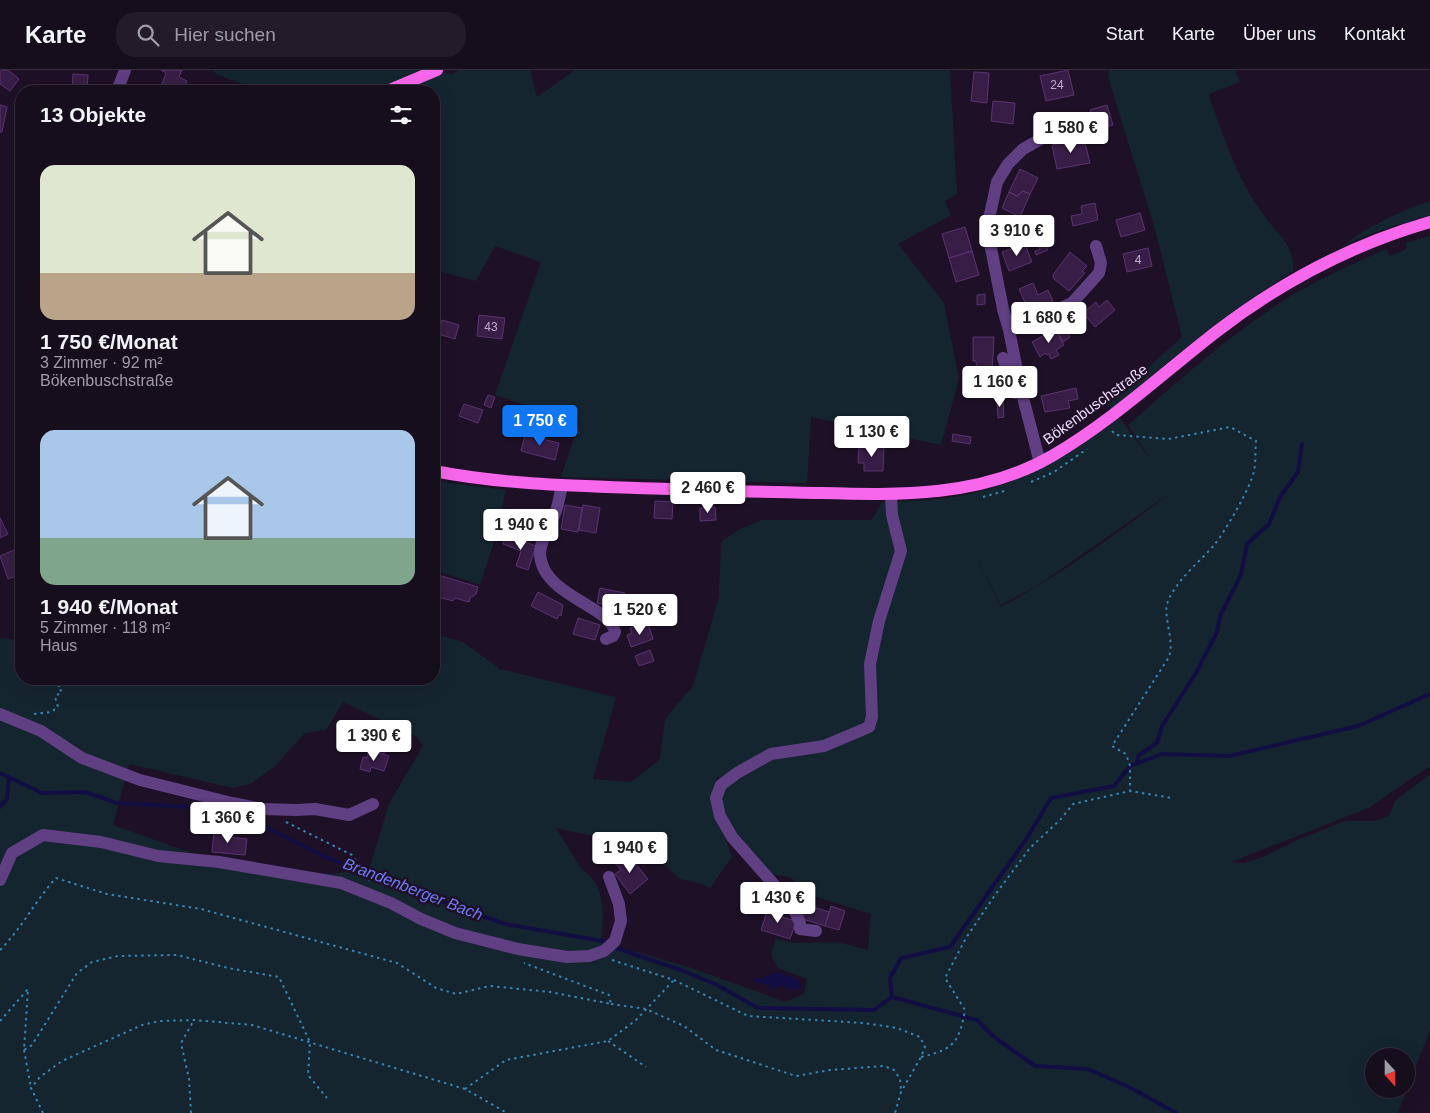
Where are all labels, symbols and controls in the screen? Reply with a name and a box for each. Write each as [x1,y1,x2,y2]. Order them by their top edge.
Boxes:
search box [116,12,466,57]
text: Karte [25,21,86,48]
icon: search [134,21,162,49]
text: Hier suchen [174,24,276,45]
text: Start [1106,24,1144,44]
text: Karte [1172,24,1215,44]
text: Über uns [1243,24,1316,44]
text: Kontakt [1344,24,1405,44]
house number: 24 [1050,78,1064,92]
icon: filters [387,101,415,129]
text: 13 Objekte [40,103,146,126]
pin: 1 580 € [1025,112,1117,154]
text: 1 580 € [1044,119,1098,136]
icon: home [183,198,273,288]
pin: 3 910 € [971,214,1063,257]
text: 3 910 € [990,222,1044,239]
house number: 4 [1135,253,1142,267]
pin: 1 680 € [1003,302,1095,344]
text: 1 680 € [1022,309,1076,326]
house number: 43 [484,320,498,334]
text: 1 750 €/Monat [40,330,178,353]
text: 3 Zimmer · 92 m² [40,354,163,371]
street label: Bökenbuschstraße [1039,360,1151,448]
pin: 1 160 € [954,366,1046,408]
text: Bökenbuschstraße [40,372,173,389]
text: 1 160 € [973,373,1027,390]
pin: 1 750 € [494,404,586,447]
text: 1 750 € [513,412,567,429]
pin: 1 130 € [826,416,918,458]
text: 1 130 € [845,423,899,440]
icon: home [183,463,273,553]
pin: 2 460 € [662,472,754,514]
text: 2 460 € [681,479,735,496]
pin: 1 940 € [475,508,567,551]
text: 1 940 € [494,516,548,533]
pin: 1 520 € [594,594,686,636]
text: 1 940 €/Monat [40,595,178,618]
text: 1 520 € [613,601,667,618]
text: 5 Zimmer · 118 m² [40,619,170,636]
text: Haus [40,637,77,654]
pin: 1 390 € [328,720,420,762]
text: 1 390 € [347,727,401,744]
pin: 1 360 € [182,802,274,844]
text: 1 360 € [201,809,255,826]
pin: 1 940 € [584,832,676,874]
text: 1 940 € [603,839,657,856]
water label: Brandenberger Bach [341,855,485,923]
pin: 1 430 € [732,882,824,924]
text: 1 430 € [751,889,805,906]
north arrow [1365,1048,1415,1098]
map controls [1365,1048,1415,1098]

